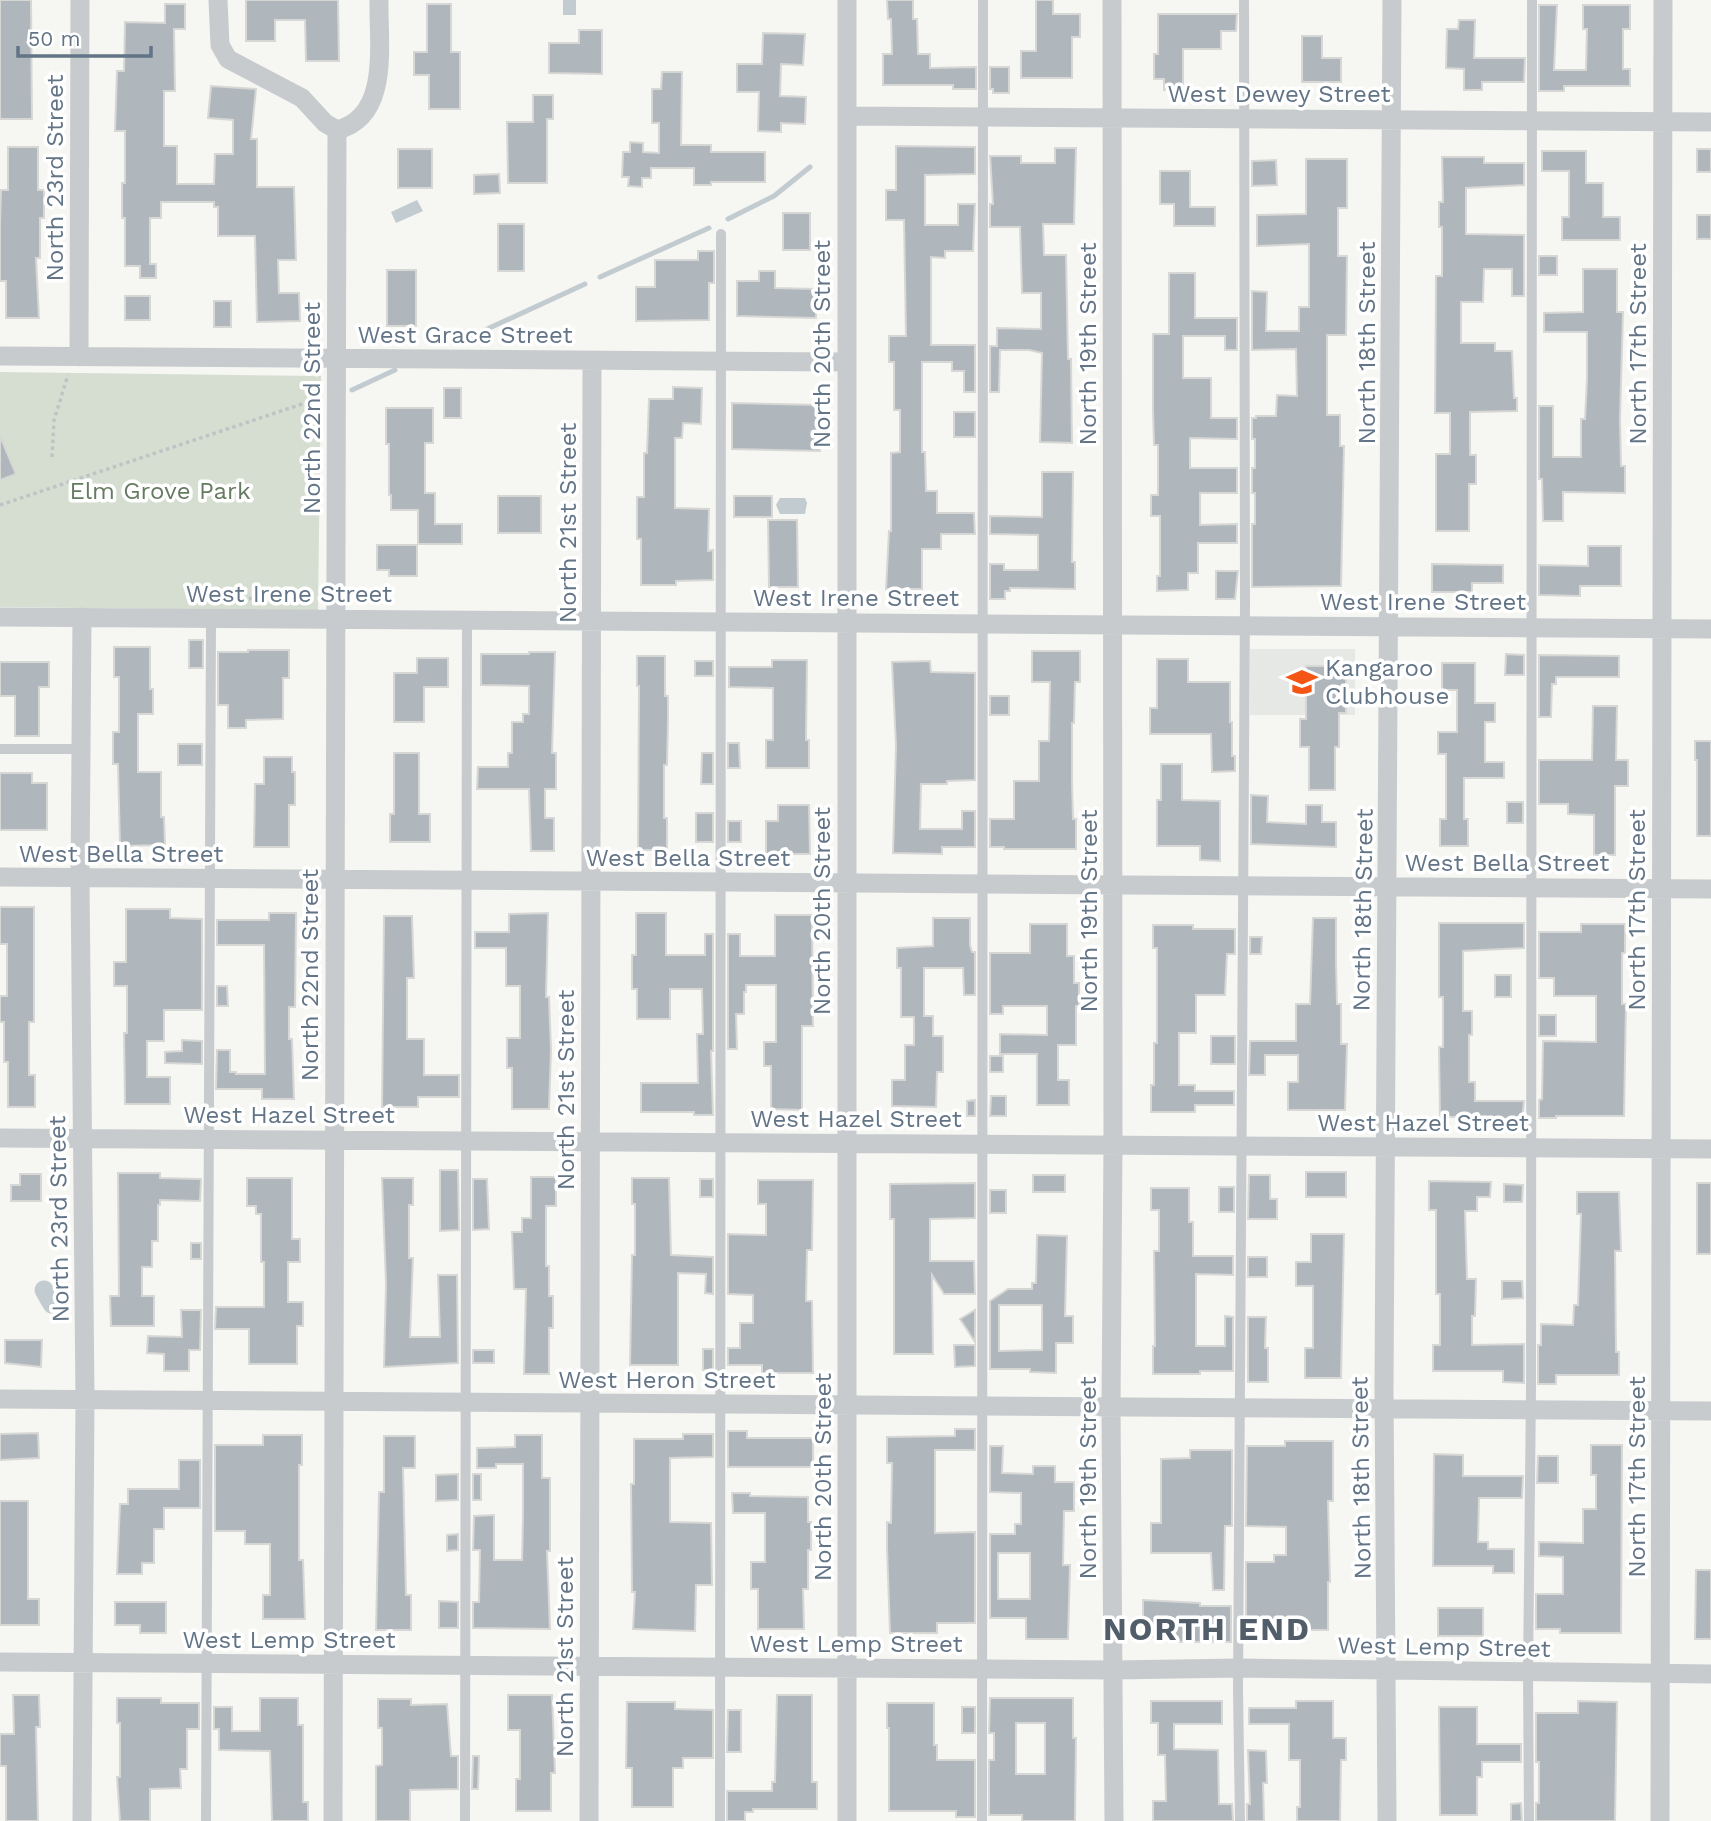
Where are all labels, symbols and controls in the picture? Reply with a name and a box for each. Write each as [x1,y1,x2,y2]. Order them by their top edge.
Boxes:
scale bar [18,14,150,58]
text: 50 m [28,26,80,51]
street label: North 23rd Street [41,75,69,281]
street label: West Dewey Street [1167,80,1391,108]
street label: North 20th Street [808,240,836,448]
street label: North 19th Street [1074,242,1102,446]
street label: North 18th Street [1353,242,1381,445]
street label: North 17th Street [1624,243,1652,445]
street label: North 22nd Street [298,302,326,514]
street label: West Grace Street [357,321,573,349]
street label: North 21st Street [554,423,582,623]
park label: Elm Grove Park [69,477,251,505]
street label: West Irene Street [186,580,392,608]
street label: West Irene Street [753,584,959,612]
street label: West Irene Street [1320,588,1526,616]
place label: Kangaroo Clubhouse [1325,654,1449,710]
school or university icon: Kangaroo Clubhouse [1285,665,1319,699]
street label: North 20th Street [808,807,836,1015]
street label: North 18th Street [1347,808,1379,1012]
street label: North 19th Street [1075,809,1103,1013]
street label: North 17th Street [1623,809,1651,1011]
street label: West Bella Street [19,840,223,868]
street label: West Bella Street [586,844,790,872]
street label: West Bella Street [1405,849,1609,877]
street label: North 22nd Street [296,869,324,1081]
street label: North 21st Street [552,990,580,1190]
street label: West Hazel Street [183,1101,395,1129]
street label: West Hazel Street [750,1105,962,1133]
street label: West Hazel Street [1317,1109,1529,1137]
street label: North 23rd Street [43,1115,75,1323]
street label: West Heron Street [558,1366,776,1394]
street label: North 20th Street [809,1373,837,1581]
street label: North 19th Street [1074,1376,1102,1580]
street label: North 18th Street [1345,1376,1377,1580]
street label: North 17th Street [1623,1376,1651,1578]
street label: North 21st Street [551,1557,579,1757]
district label: NORTH END [1103,1610,1311,1648]
street label: West Lemp Street [182,1626,396,1654]
street label: West Lemp Street [749,1630,963,1658]
street label: West Lemp Street [1337,1631,1551,1663]

